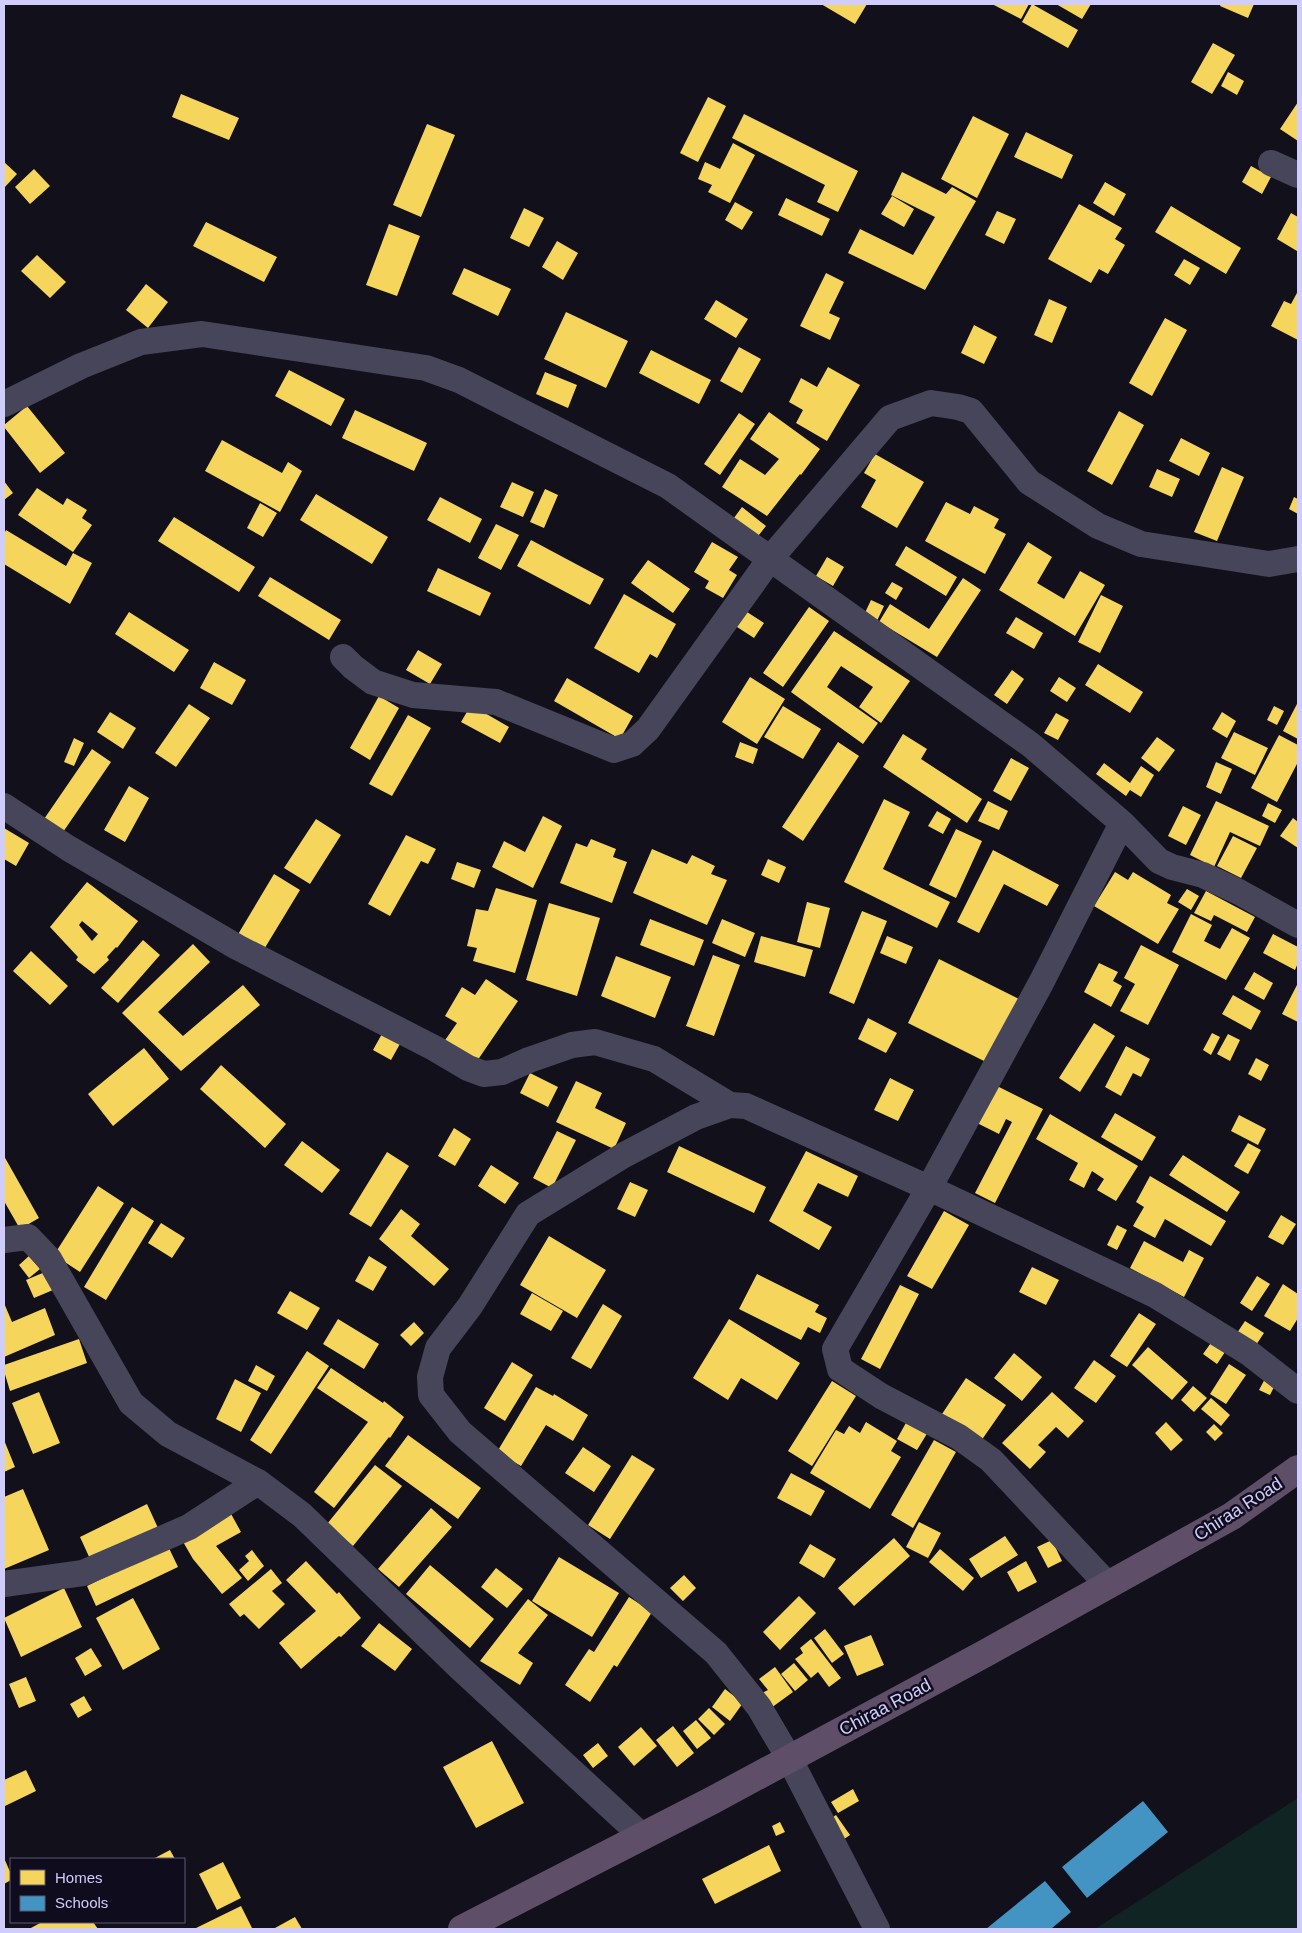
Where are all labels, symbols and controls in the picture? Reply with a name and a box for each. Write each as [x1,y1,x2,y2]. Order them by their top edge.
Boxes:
street label: Chiraa Road [1190,1473,1286,1545]
street label: Chiraa Road [836,1674,934,1740]
legend [10,1858,185,1923]
text: Homes [55,1869,103,1886]
text: Schools [55,1894,108,1911]

